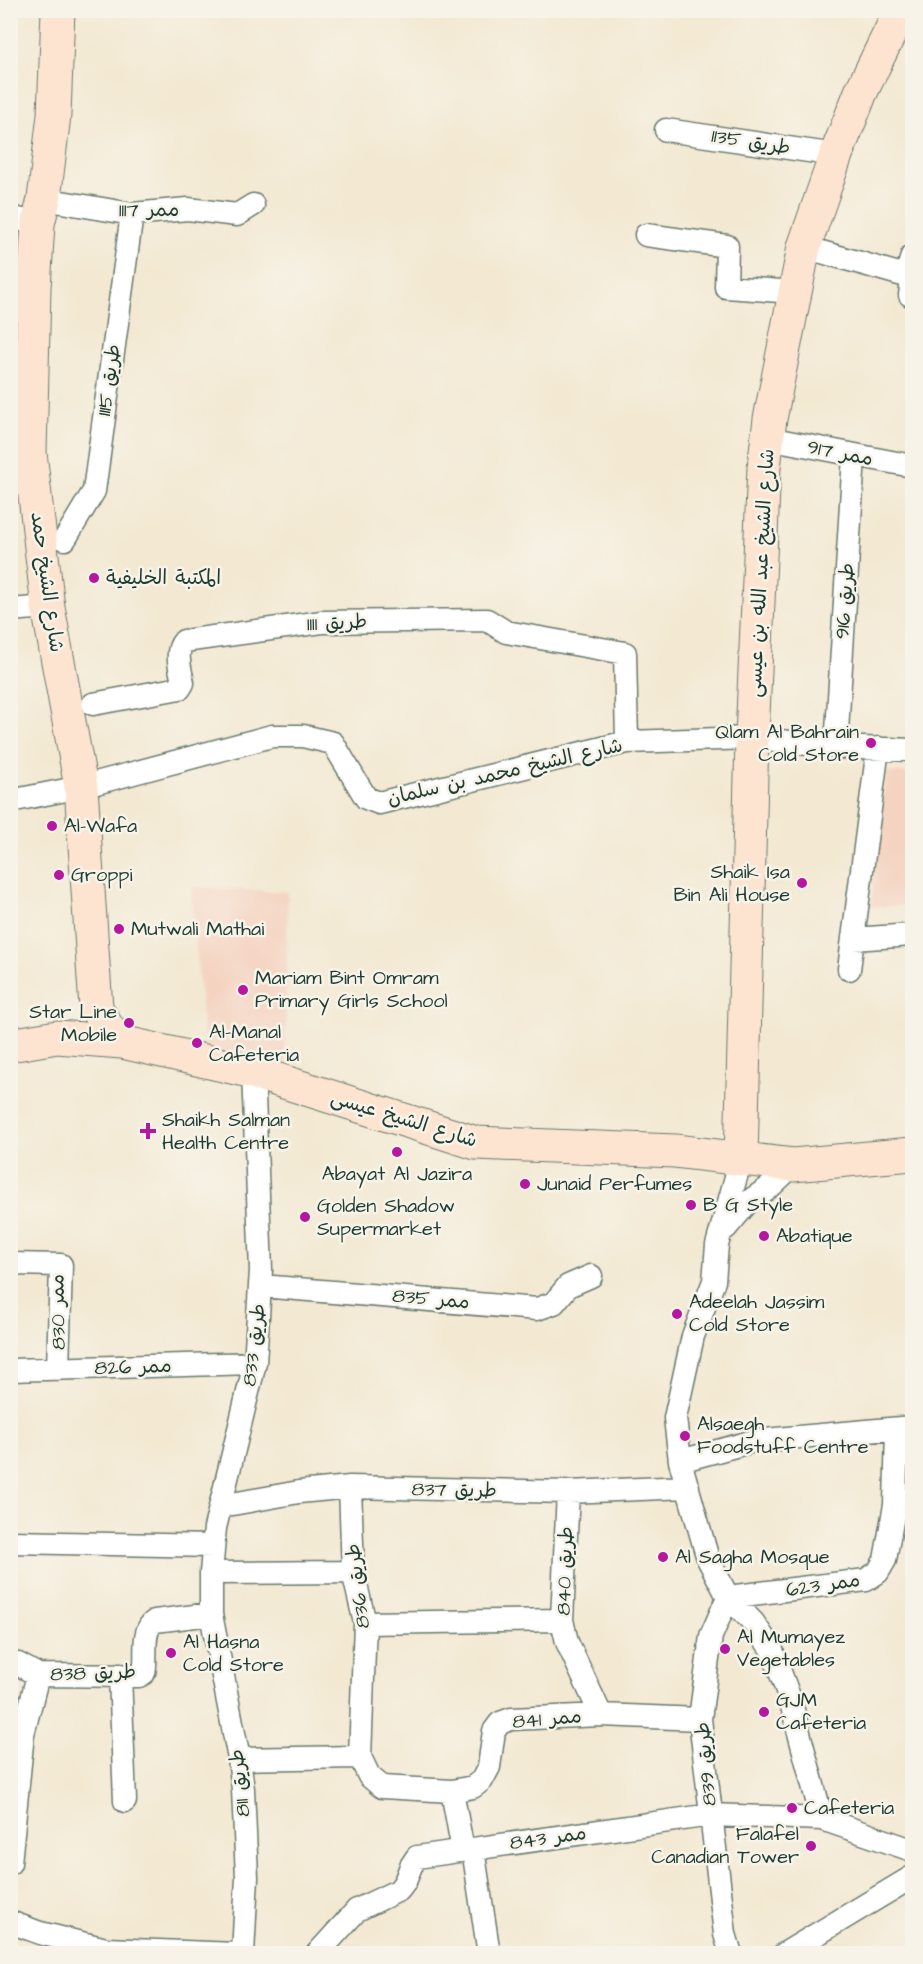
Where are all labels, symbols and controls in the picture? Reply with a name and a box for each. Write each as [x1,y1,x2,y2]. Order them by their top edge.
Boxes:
street label: طريق 1135 [710,122,792,162]
street label: ممر 1117 [119,195,179,225]
street label: طريق 1115 [90,342,128,418]
street label: ممر 917 [805,433,875,473]
street label: شارع الشيخ عبد الله بن عيسى [741,448,781,698]
street label: شارع الشيخ حمد [23,510,71,654]
street label: طريق 916 [828,562,862,640]
place label: المكتبة الخليفية [106,564,221,592]
marker: المكتبة الخليفية [87,571,101,585]
street label: طريق 1111 [306,607,368,639]
place label: Qlam Al Bahrain Cold Store [715,718,859,769]
street label: شارع الشيخ محمد بن سلمان [385,731,625,813]
marker: Qlam Al Bahrain Cold Store [864,736,878,750]
place label: Al-Wafa [64,812,137,840]
marker: Al-Wafa [45,819,59,833]
place label: Shaik Isa Bin Ali House [673,858,790,909]
place label: Groppi [71,861,132,889]
marker: Groppi [52,868,66,882]
marker: Shaik Isa Bin Ali House [795,876,809,890]
place label: Mutwali Mathai [131,915,264,943]
marker: Mutwali Mathai [112,922,126,936]
place label: Mariam Bint Omram Primary Girls School [255,964,448,1016]
marker: Mariam Bint Omram Primary Girls School [236,983,250,997]
place label: Star Line Mobile [29,998,117,1049]
marker: Star Line Mobile [122,1016,136,1030]
place label: Al-Manal Cafeteria [209,1018,299,1069]
marker: Al-Manal Cafeteria [190,1036,204,1050]
street label: شارع الشيخ عيسى [327,1083,481,1155]
place label: Shaikh Salman Health Centre [162,1106,290,1157]
marker: Shaikh Salman Health Centre [139,1122,157,1140]
marker: Abayat Al Jazira [390,1145,404,1159]
place label: Abayat Al Jazira [322,1160,472,1189]
place label: Junaid Perfumes [537,1170,692,1198]
marker: Junaid Perfumes [518,1177,532,1191]
place label: B G Style [703,1191,793,1220]
place label: Golden Shadow Supermarket [317,1192,455,1243]
marker: B G Style [684,1198,698,1212]
marker: Golden Shadow Supermarket [298,1210,312,1224]
place label: Abatique [776,1222,853,1250]
marker: Abatique [757,1229,771,1243]
street label: ممر 830 [43,1274,73,1350]
street label: ممر 835 [391,1282,471,1316]
place label: Adeelah Jassim Cold Store [689,1288,825,1339]
street label: طريق 833 [235,1302,273,1388]
marker: Adeelah Jassim Cold Store [670,1307,684,1321]
street label: ممر 826 [94,1352,172,1382]
place label: Alsaegh Foodstuff Centre [697,1410,869,1461]
marker: Alsaegh Foodstuff Centre [678,1429,692,1443]
street label: طريق 837 [411,1475,497,1505]
street label: طريق 840 [549,1526,581,1616]
street label: طريق 836 [339,1542,377,1630]
place label: Al Sagha Mosque [675,1543,830,1572]
marker: Al Sagha Mosque [656,1550,670,1564]
street label: ممر 623 [784,1566,862,1604]
place label: Al Mumayez Vegetables [737,1623,845,1675]
place label: Al Hasna Cold Store [183,1628,284,1679]
marker: Al Mumayez Vegetables [718,1642,732,1656]
marker: Al Hasna Cold Store [164,1646,178,1660]
street label: طريق 838 [49,1658,137,1688]
place label: GJM Cafeteria [776,1686,866,1737]
street label: ممر 841 [511,1702,583,1736]
marker: GJM Cafeteria [757,1705,771,1719]
street label: طريق 839 [688,1721,724,1807]
street label: طريق 811 [223,1748,257,1818]
place label: Cafeteria [804,1794,894,1822]
marker: Cafeteria [785,1801,799,1815]
street label: ممر 843 [508,1819,588,1857]
place label: Falafel Canadian Tower [651,1820,799,1871]
marker: Falafel Canadian Tower [804,1839,818,1853]

